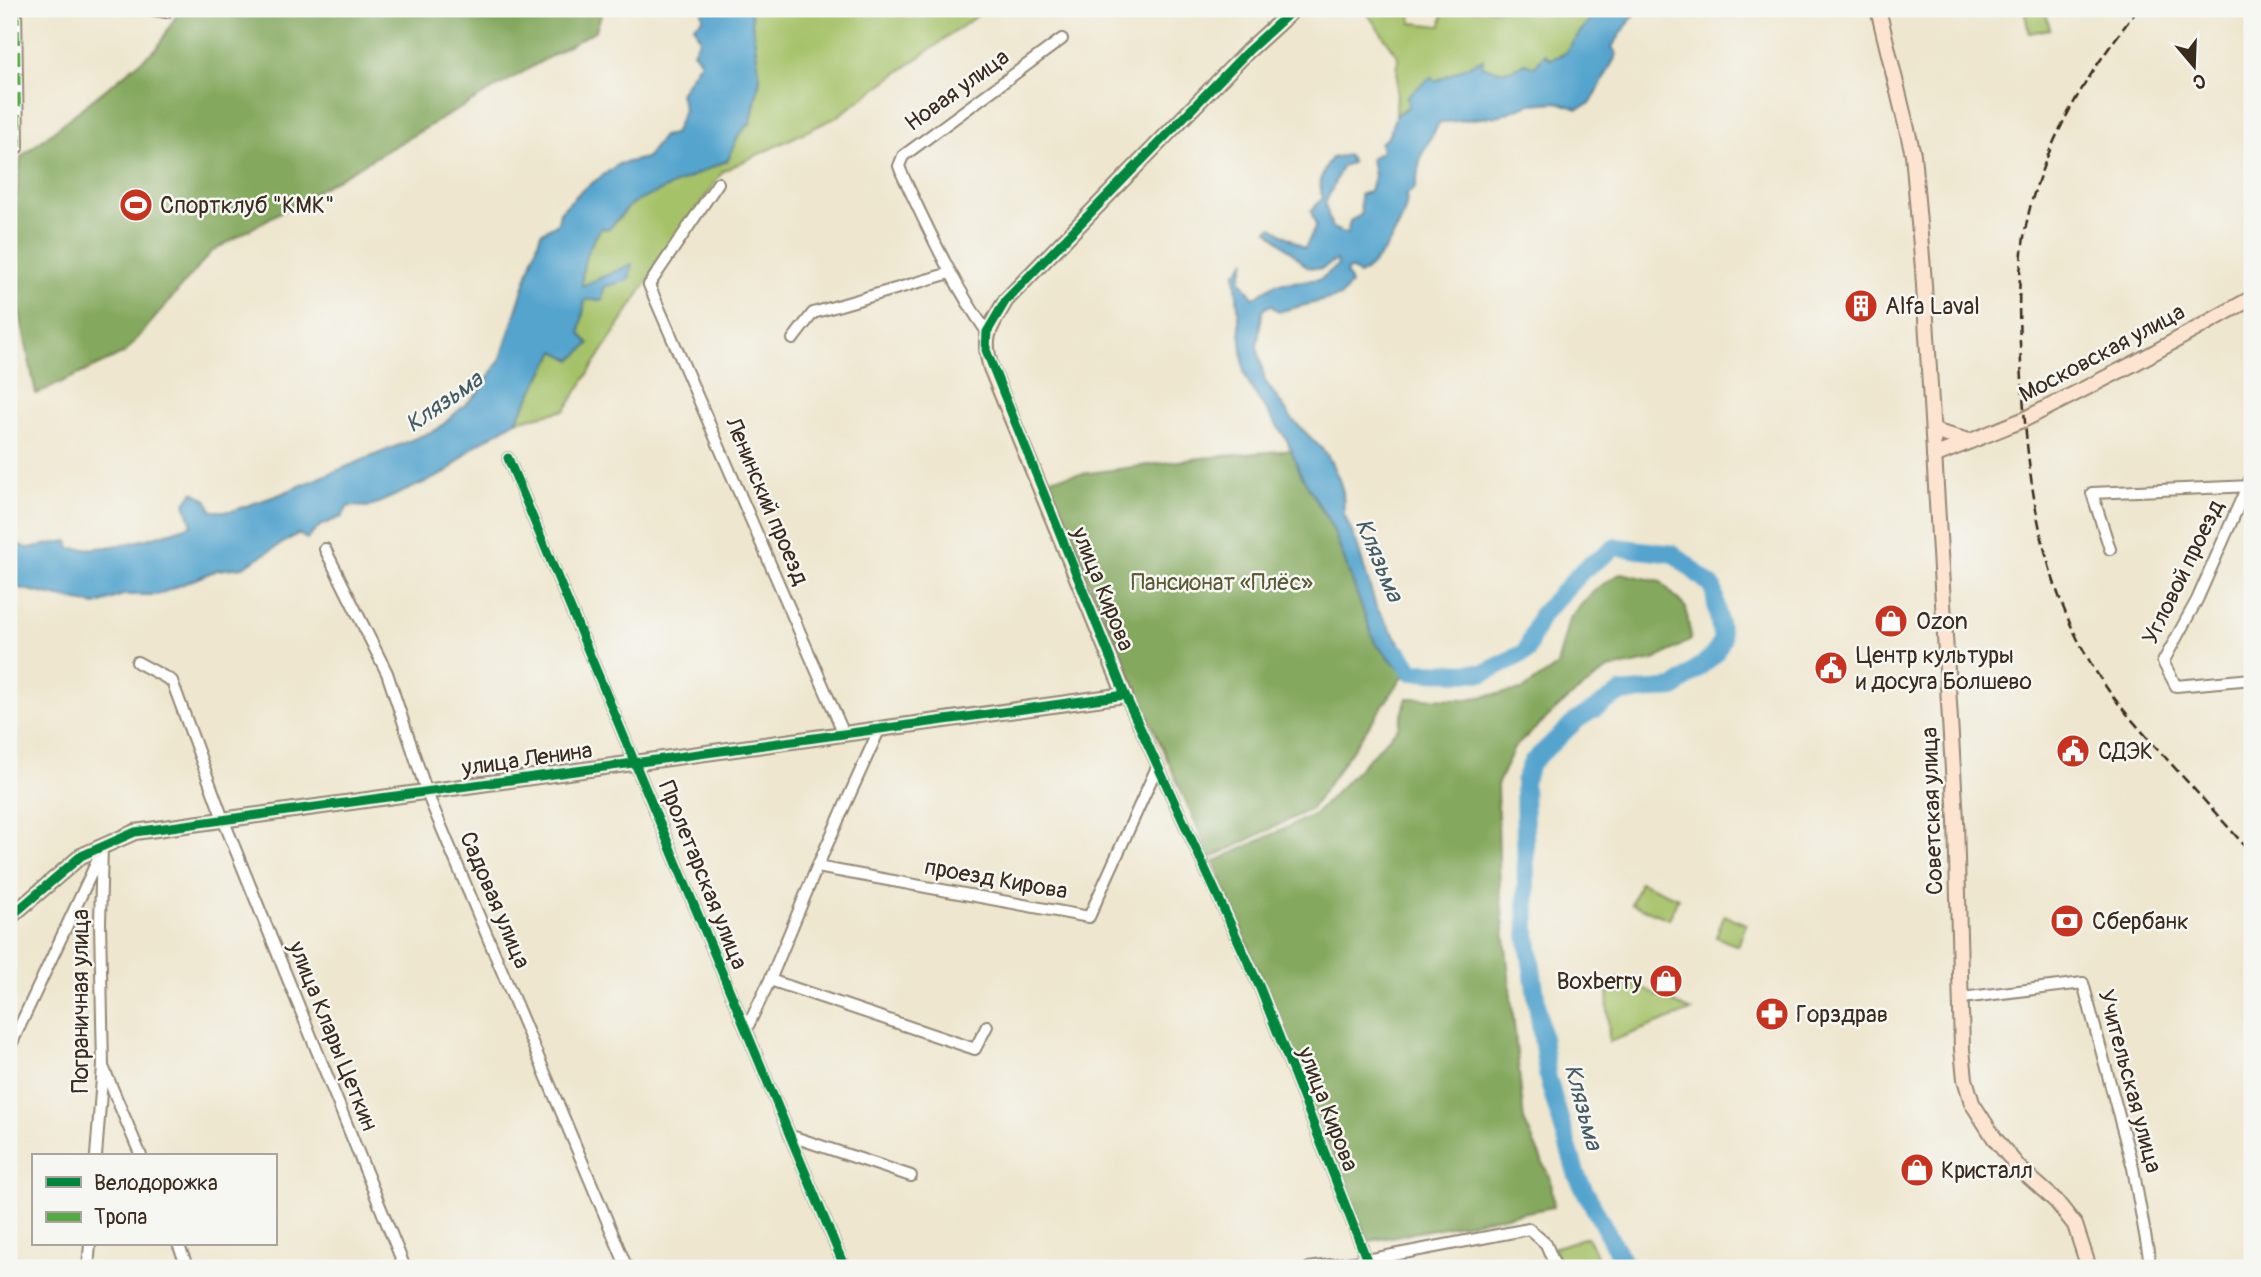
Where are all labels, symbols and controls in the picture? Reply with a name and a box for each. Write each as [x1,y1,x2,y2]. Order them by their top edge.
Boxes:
north arrow [2160,32,2230,102]
street label: Новая улица [899,42,1015,138]
text: С [2190,68,2209,94]
sports icon: Спортклуб "КМК" [117,186,155,224]
place label: Спортклуб "КМК" [160,191,334,220]
building icon: Alfa Laval [1842,287,1880,325]
place label: Alfa Laval [1885,292,1980,321]
street label: Московская улица [2014,297,2190,409]
water label: Клязьма [400,364,490,439]
street label: Ленинский проезд [718,412,815,589]
street label: Угловой проезд [2136,495,2231,649]
water label: Клязьма [1349,514,1410,608]
street label: улица Кирова [1065,522,1141,655]
park label: Пансионат «Плёс» [1131,568,1313,597]
shop icon: Ozon [1872,602,1910,640]
place label: Ozon [1916,607,1968,636]
place label: Центр культуры и досуга Болшево [1856,641,2032,696]
public building icon: Центр культуры и досуга Болшево [1812,649,1850,687]
street label: Советская улица [1915,727,1949,895]
public building icon: СДЭК [2054,732,2092,770]
street label: улица Ленина [459,736,594,783]
place label: СДЭК [2098,737,2153,766]
street label: Пролетарская улица [652,776,754,974]
street label: Садовая улица [453,827,537,973]
street label: проезд Кирова [922,852,1070,906]
bank icon: Сбербанк [2048,902,2086,940]
place label: Сбербанк [2092,907,2189,936]
street label: Пограничная улица [66,909,95,1093]
street label: улица Клары Цеткин [281,936,384,1135]
shop icon: Boxberry [1647,962,1685,1000]
place label: Boxberry [1556,967,1642,996]
street label: Учительская улица [2092,986,2168,1176]
pharmacy icon: Горздрав [1753,995,1791,1033]
place label: Горздрав [1796,1000,1888,1029]
street label: улица Кирова [1291,1042,1365,1175]
water label: Клязьма [1558,1061,1609,1155]
shop icon: Кристалл [1898,1151,1936,1189]
legend [32,1154,276,1246]
place label: Кристалл [1941,1156,2033,1185]
text: Велодорожка [94,1170,218,1197]
text: Тропа [94,1204,147,1231]

